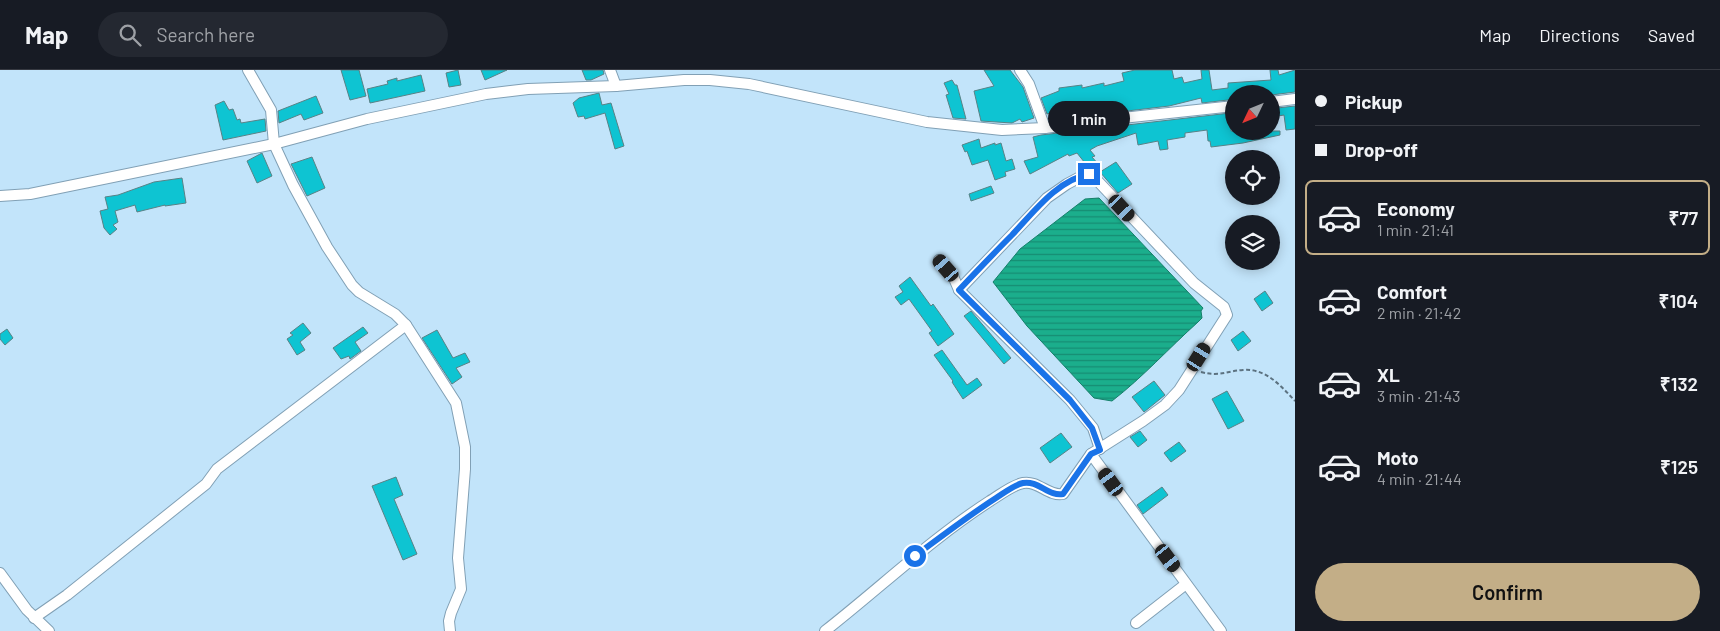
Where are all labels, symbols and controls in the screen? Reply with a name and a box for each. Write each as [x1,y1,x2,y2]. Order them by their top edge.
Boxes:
search box [98,12,448,57]
text: Map [25,20,68,49]
icon: search [116,21,144,49]
text: Search here [156,23,255,46]
text: Map [1479,24,1511,46]
text: Directions [1539,24,1620,46]
text: Saved [1648,24,1695,46]
north arrow [1225,85,1280,140]
map controls [1225,85,1280,270]
text: Pickup [1345,90,1403,113]
callout: 1 min [1048,102,1130,136]
text: 1 min [1072,109,1106,128]
text: Drop-off [1345,138,1418,161]
button: locate [1225,150,1280,205]
route end [1078,163,1100,185]
car [1106,192,1137,224]
icon: car [1317,195,1362,240]
text: Economy [1377,197,1455,220]
text: ₹77 [1669,206,1698,229]
button: layers [1225,215,1280,270]
text: 1 min · 21:41 [1377,220,1454,239]
car [930,252,961,284]
icon: car [1317,278,1362,323]
text: Comfort [1377,280,1447,303]
text: ₹104 [1659,289,1698,312]
text: 2 min · 21:42 [1377,303,1461,322]
car [1184,340,1213,374]
icon: car [1317,361,1362,406]
text: XL [1377,363,1400,386]
text: ₹132 [1660,372,1698,395]
text: 3 min · 21:43 [1377,386,1461,405]
icon: car [1317,444,1362,489]
text: Moto [1377,446,1419,469]
text: ₹125 [1660,455,1698,478]
car [1096,465,1125,499]
text: 4 min · 21:44 [1377,469,1462,488]
car [1152,542,1183,574]
route start [904,545,926,567]
button: Confirm [1315,563,1700,621]

